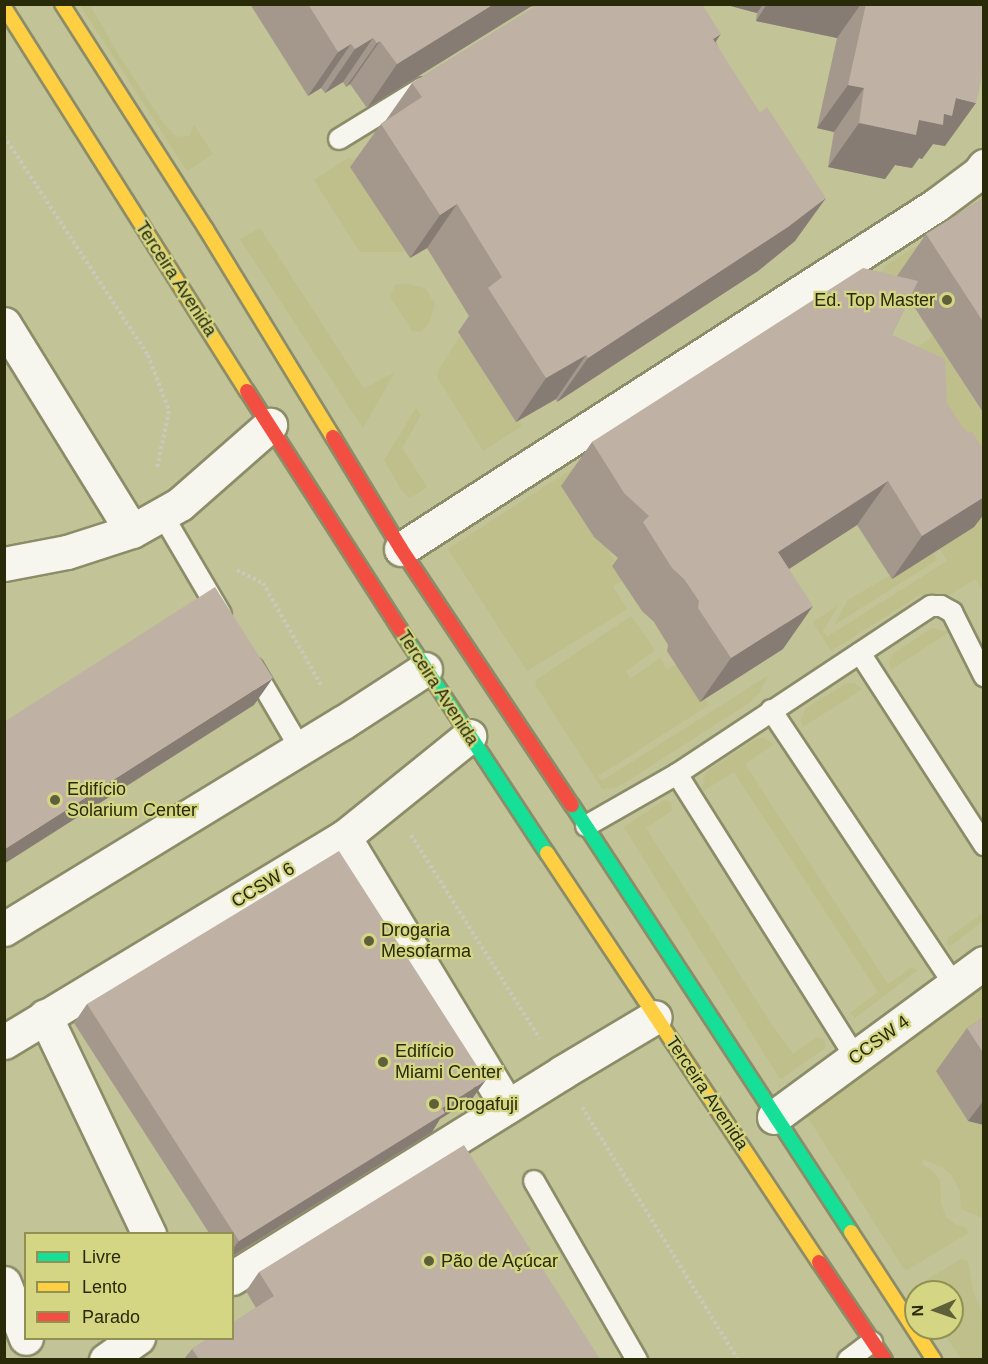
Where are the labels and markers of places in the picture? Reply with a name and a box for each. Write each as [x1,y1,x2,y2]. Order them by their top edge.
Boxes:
place label: Ed. Top Master [814,289,935,311]
marker: Ed. Top Master [940,293,954,307]
place label: Edifício Solarium Center [67,779,197,822]
marker: Edifício Solarium Center [48,793,62,807]
place label: Drogaria Mesofarma [381,920,471,962]
marker: Drogaria Mesofarma [362,934,376,948]
place label: Edifício Miami Center [395,1041,502,1084]
marker: Edifício Miami Center [376,1055,390,1069]
place label: Drogafuji [446,1093,518,1115]
marker: Drogafuji [427,1097,441,1111]
place label: Pão de Açúcar [441,1250,559,1272]
marker: Pão de Açúcar [422,1254,436,1268]

